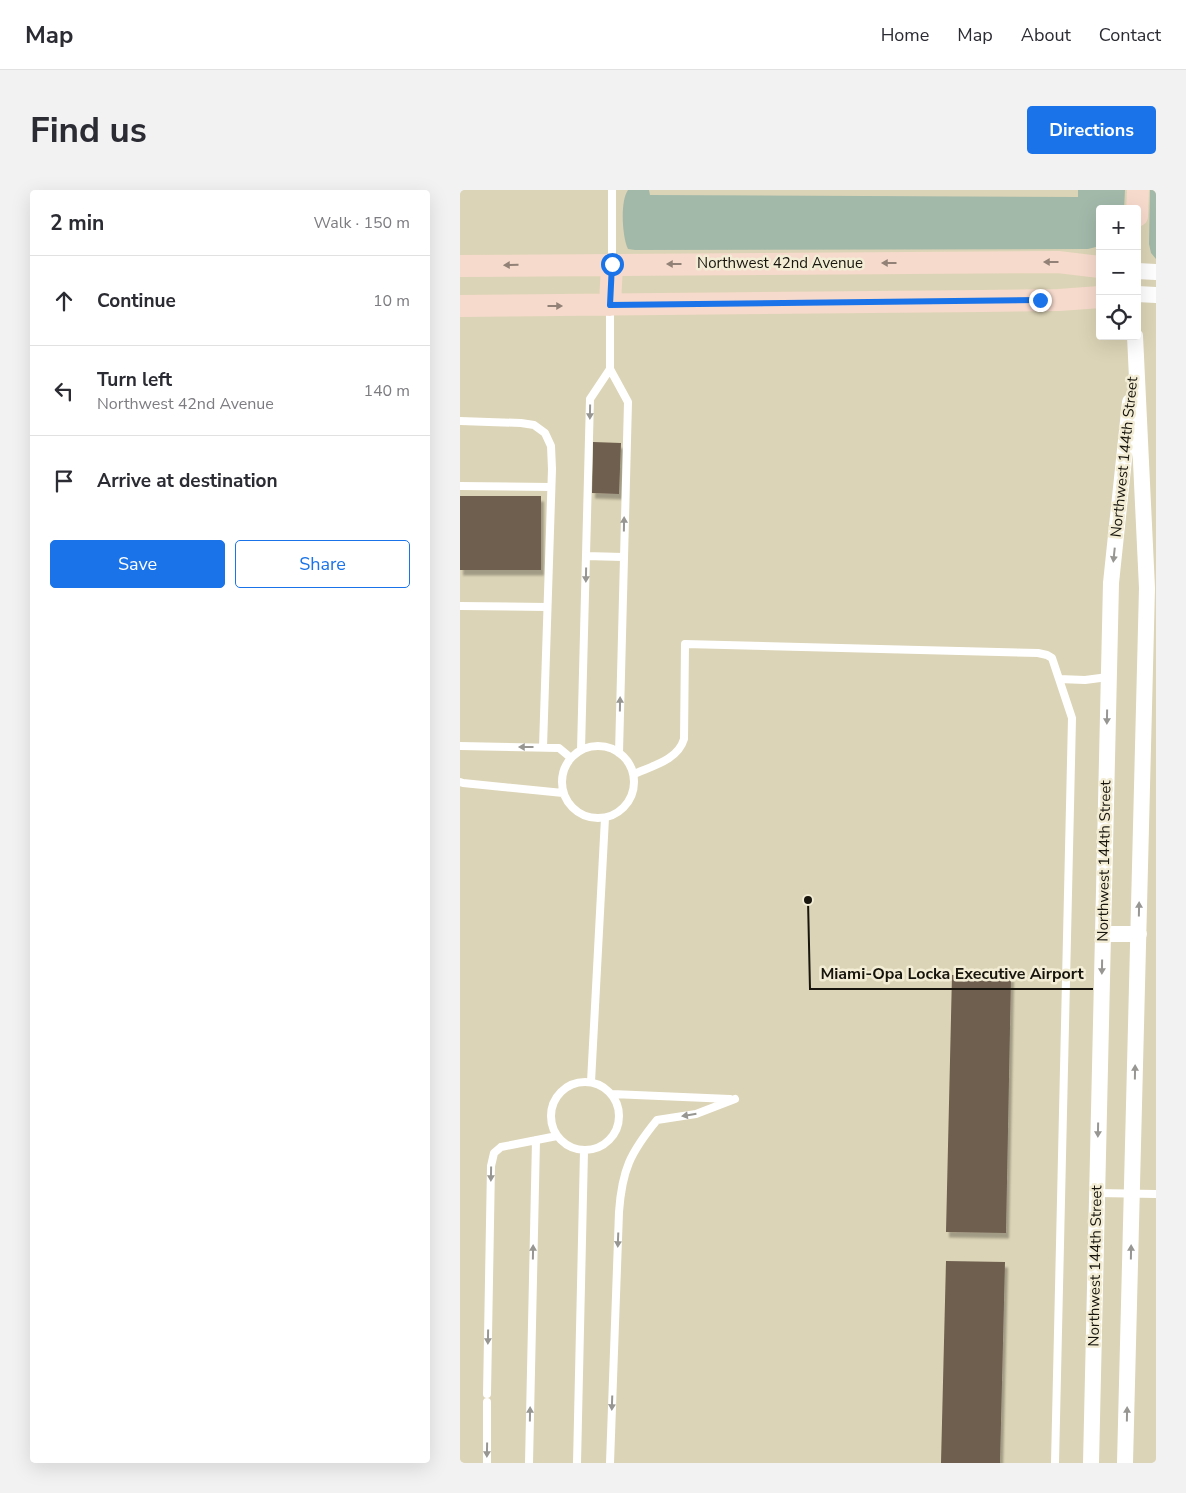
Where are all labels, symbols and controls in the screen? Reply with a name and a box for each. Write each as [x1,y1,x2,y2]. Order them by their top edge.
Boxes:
text: Map [25,19,73,51]
text: Home [881,23,929,47]
text: Map [957,23,993,47]
text: About [1021,23,1071,47]
text: Contact [1099,23,1161,47]
button: Directions [1027,106,1156,154]
text: Find us [30,107,147,154]
map controls [1096,205,1141,340]
button: + [1096,205,1141,250]
text: 2 min [50,209,104,237]
text: Walk · 150 m [314,212,410,234]
button: − [1096,250,1141,295]
route start [601,253,624,276]
street label: Northwest 42nd Avenue [697,253,863,273]
one-way arrow [1043,258,1059,266]
one-way arrow [881,259,897,267]
one-way arrow [666,260,682,268]
one-way arrow [503,261,519,269]
icon: ahead [50,287,78,315]
text: Continue [97,288,176,314]
route end [1029,289,1052,312]
text: 10 m [373,290,410,312]
button: locate [1096,295,1141,340]
one-way arrow [547,302,563,310]
text: Turn left [97,367,172,393]
street label: Northwest 144th Street [1106,375,1142,538]
icon: left [50,377,78,405]
text: 140 m [363,380,410,402]
text: Northwest 42nd Avenue [97,393,274,415]
one-way arrow [586,404,594,420]
icon: arrive [50,467,78,495]
text: Arrive at destination [97,468,278,494]
one-way arrow [621,516,629,532]
button: Save [50,540,225,588]
button: Share [235,540,410,588]
one-way arrow [1110,547,1118,563]
one-way arrow [581,567,589,583]
one-way arrow [617,696,625,712]
one-way arrow [1103,710,1111,726]
one-way arrow [518,743,534,751]
street label: Northwest 144th Street [1093,779,1115,942]
one-way arrow [1136,901,1144,917]
callout: Miami-Opa Locka Executive Airport [810,958,1093,989]
one-way arrow [1098,959,1106,975]
text: Miami-Opa Locka Executive Airport [820,963,1084,985]
one-way arrow [1131,1064,1139,1080]
one-way arrow [680,1111,696,1119]
one-way arrow [1094,1122,1102,1138]
one-way arrow [487,1167,495,1183]
street label: Northwest 144th Street [1084,1184,1106,1347]
one-way arrow [614,1233,622,1249]
one-way arrow [529,1244,537,1260]
one-way arrow [1127,1244,1135,1260]
one-way arrow [484,1329,492,1345]
one-way arrow [608,1395,616,1411]
one-way arrow [526,1406,534,1422]
one-way arrow [1123,1406,1131,1422]
one-way arrow [483,1442,491,1458]

